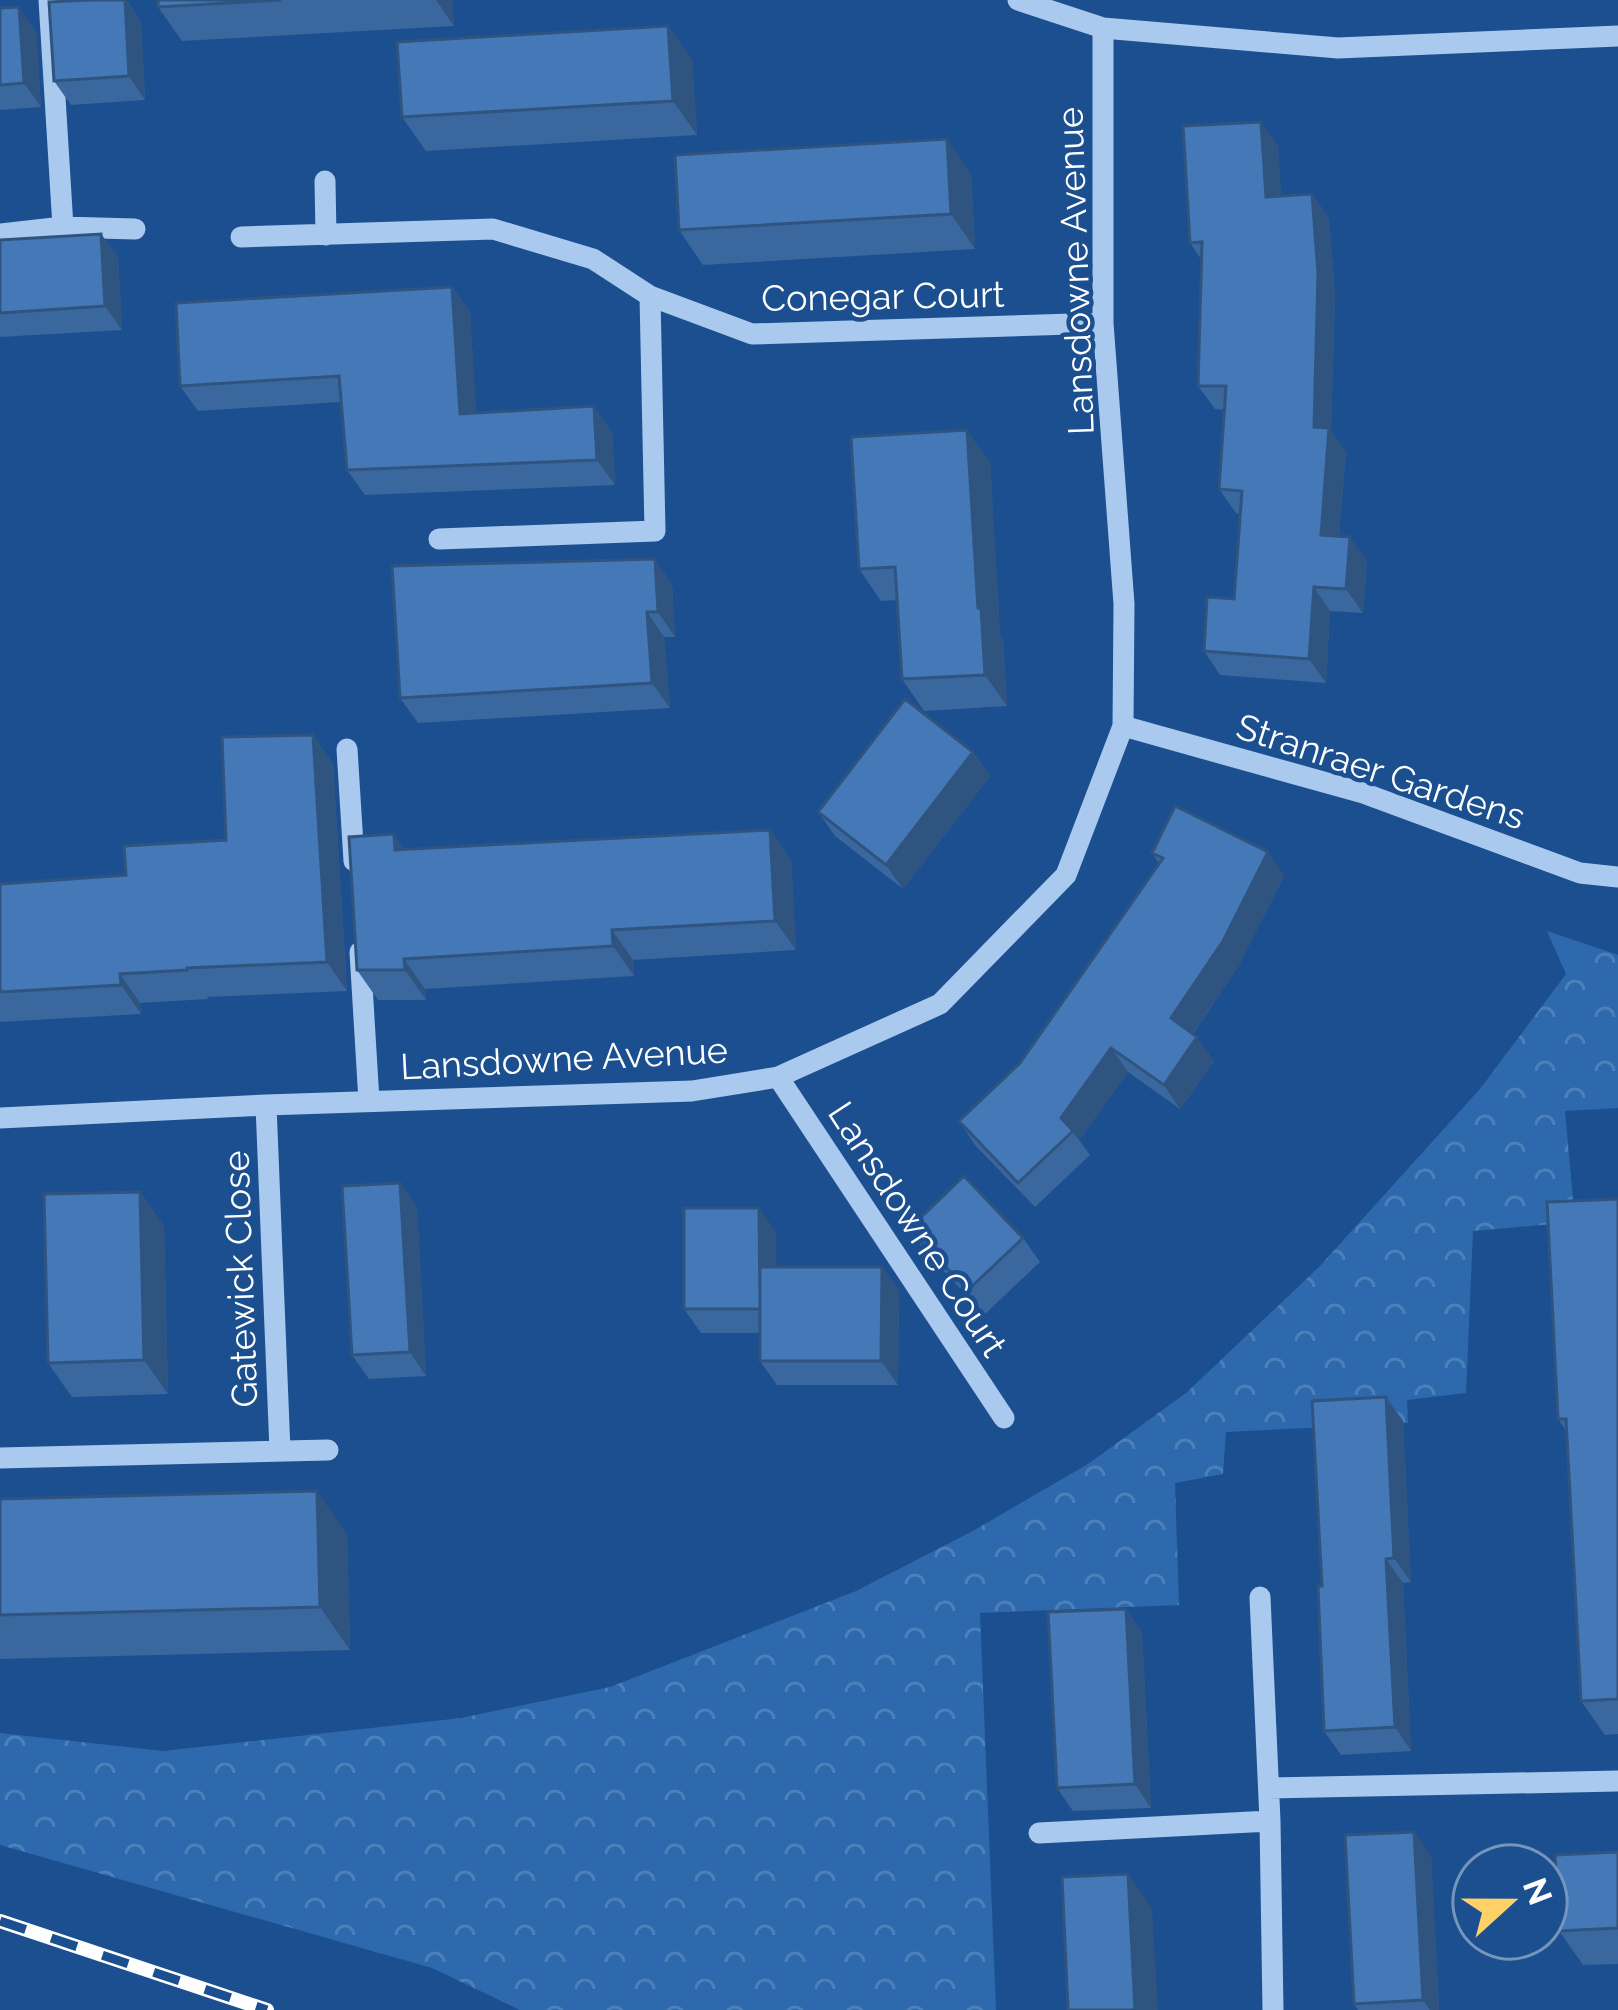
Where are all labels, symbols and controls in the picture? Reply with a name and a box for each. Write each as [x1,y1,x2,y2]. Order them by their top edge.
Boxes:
street label: Lansdowne Avenue [1048,106,1102,436]
street label: Conegar Court [761,273,1005,319]
street label: Stranraer Gardens [1232,705,1530,837]
street label: Lansdowne Avenue [399,1028,729,1088]
street label: Lansdowne Court [820,1094,1016,1364]
street label: Gatewick Close [215,1150,265,1408]
north arrow [1450,1842,1570,1962]
text: N [1515,1873,1560,1910]

